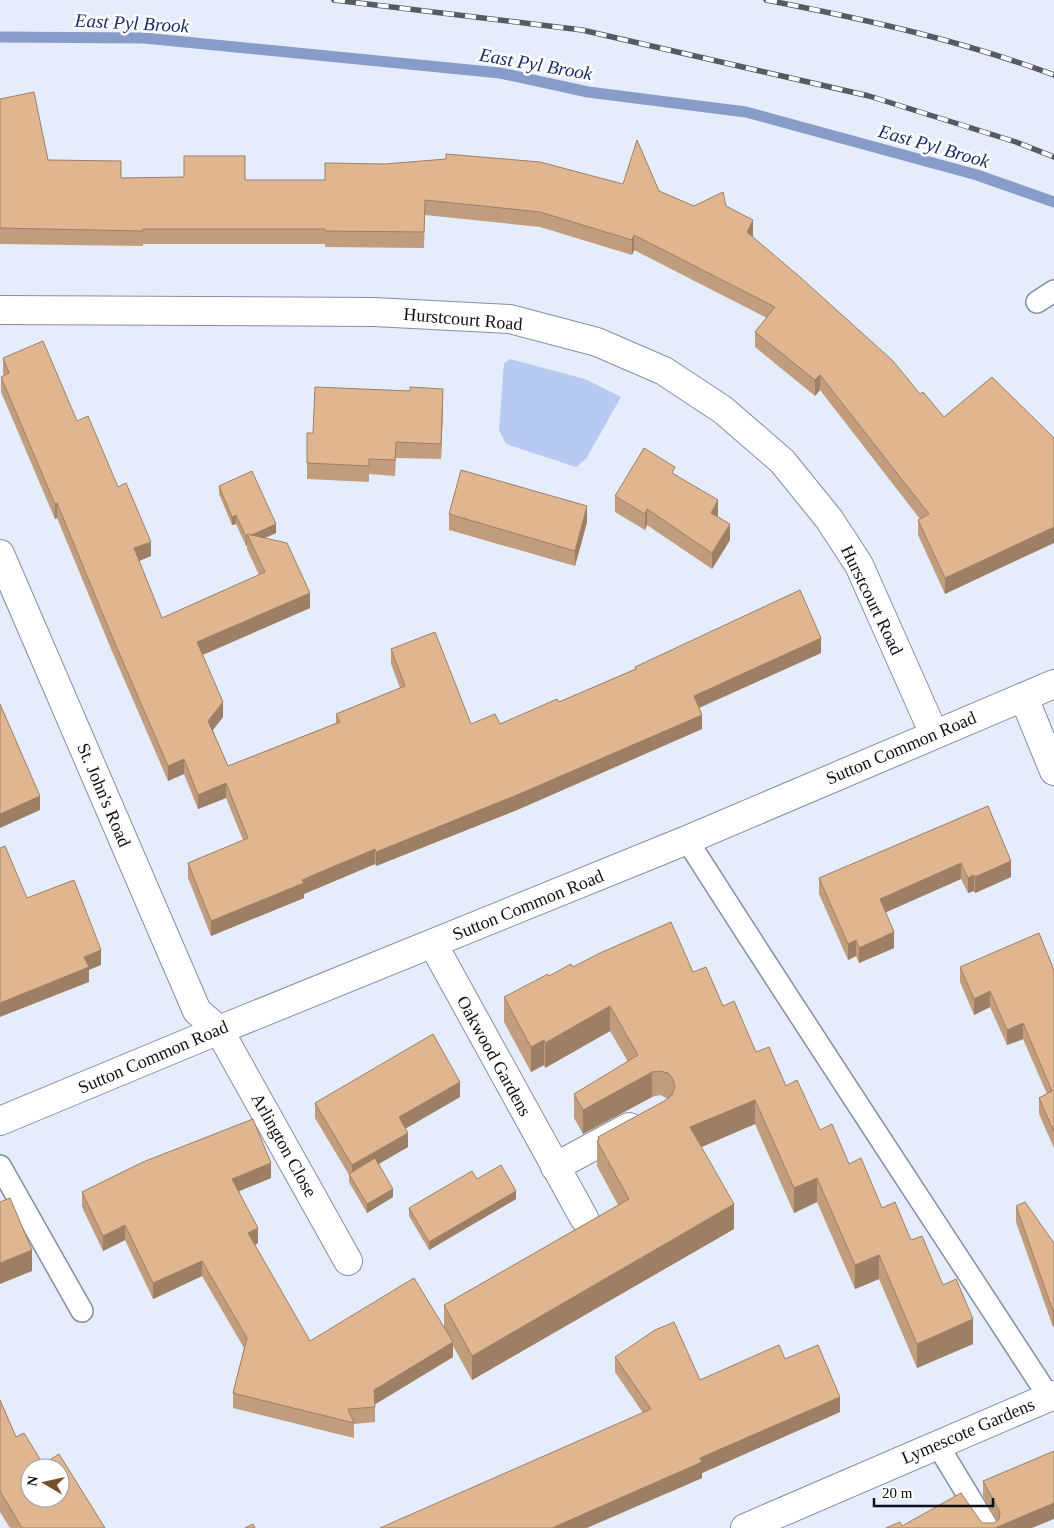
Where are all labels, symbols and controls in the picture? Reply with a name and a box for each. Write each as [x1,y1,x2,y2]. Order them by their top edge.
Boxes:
water label: East Pyl Brook [73,9,190,37]
water label: East Pyl Brook [477,44,595,84]
water label: East Pyl Brook [875,120,992,172]
street label: Hurstcourt Road [403,304,523,334]
street label: Hurstcourt Road [837,542,907,658]
street label: Sutton Common Road [823,707,979,789]
street label: St. John's Road [73,740,135,850]
street label: Sutton Common Road [450,866,606,944]
street label: Oakwood Gardens [453,992,535,1120]
street label: Sutton Common Road [75,1016,231,1098]
street label: Arlington Close [247,1090,321,1200]
street label: Lymescote Gardens [899,1394,1037,1468]
north arrow [20,1458,70,1508]
text: N [24,1475,41,1487]
scale bar [874,1476,993,1508]
text: 20 m [882,1485,913,1501]

